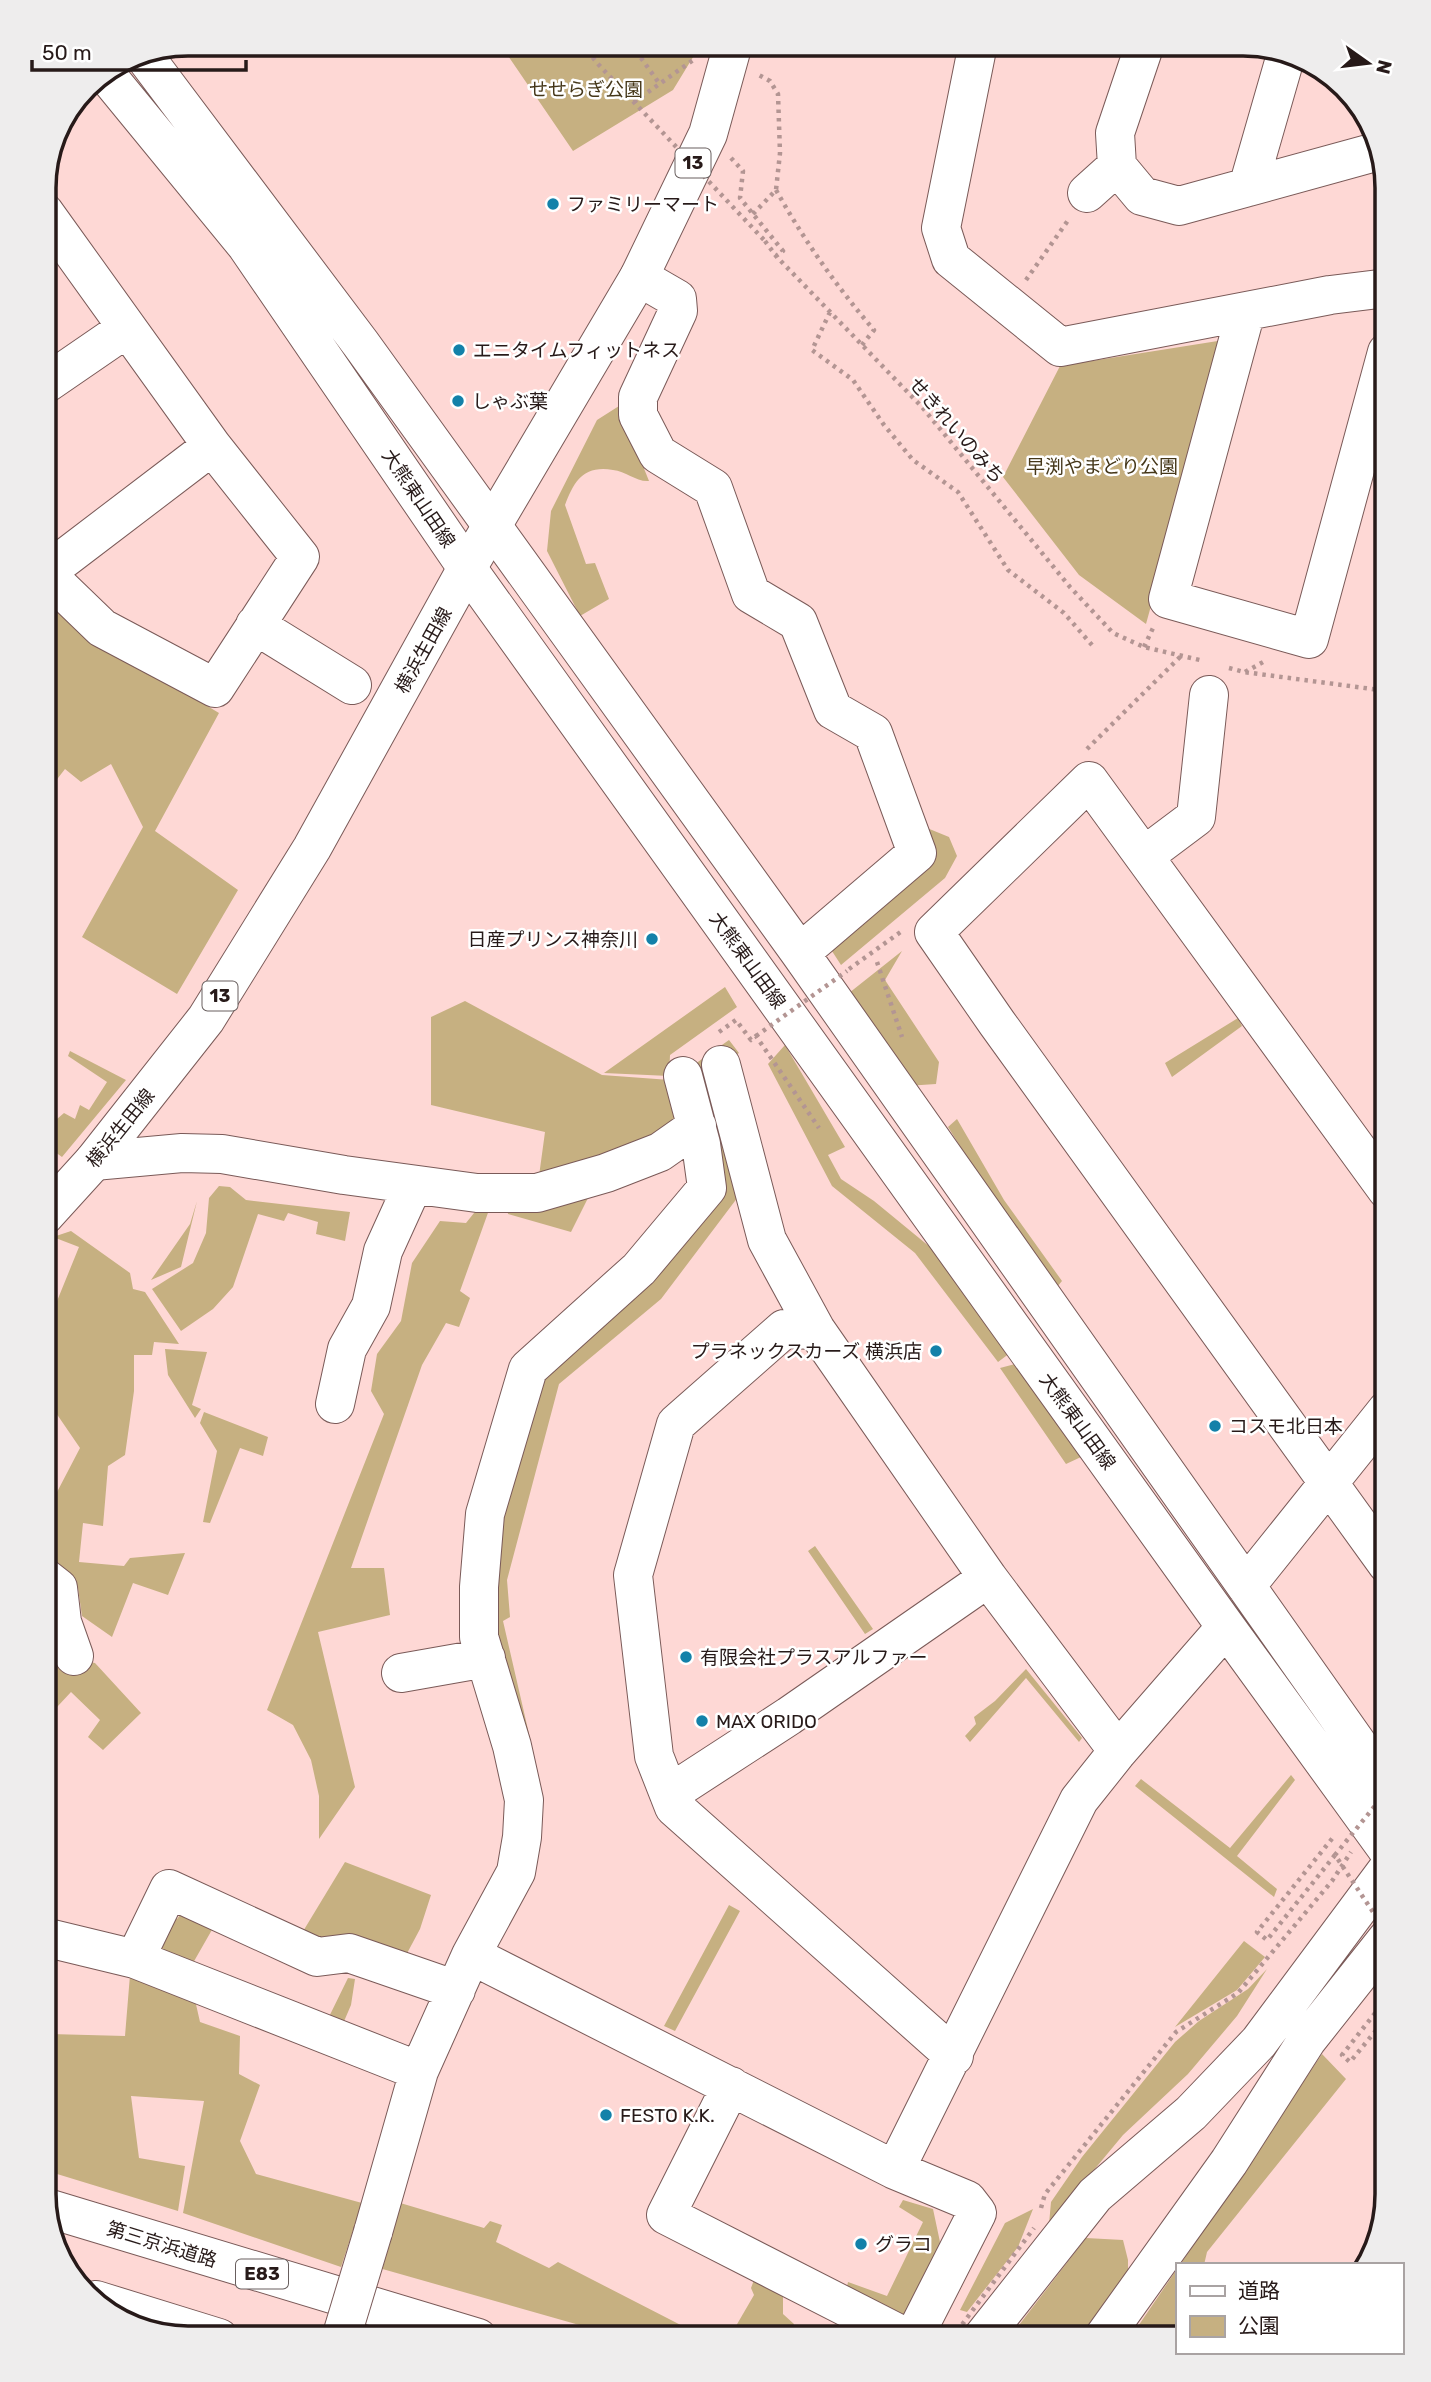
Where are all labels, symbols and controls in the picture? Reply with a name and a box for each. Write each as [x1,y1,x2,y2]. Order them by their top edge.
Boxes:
scale bar [32,28,245,72]
north arrow [1333,28,1403,98]
text: 50 m [42,40,92,65]
text: N [1371,58,1397,76]
park label: せせらぎ公園 [529,78,643,101]
road number: 13 [676,148,710,178]
place label: ファミリーマート [567,193,719,216]
marker: ファミリーマート [545,196,561,212]
place label: エニタイムフィットネス [473,339,680,362]
marker: エニタイムフィットネス [451,342,467,358]
street label: せきれいのみち [904,373,1009,488]
place label: しゃぶ葉 [472,390,548,413]
marker: しゃぶ葉 [450,393,466,409]
street label: 大熊東山田線 [377,445,460,552]
park label: 早渕やまどり公園 [1026,455,1178,478]
street label: 横浜生田線 [390,603,457,697]
street label: 大熊東山田線 [705,907,790,1013]
place label: 日産プリンス神奈川 [467,928,638,951]
marker: 日産プリンス神奈川 [644,931,660,947]
road number: 13 [202,981,238,1010]
street label: 横浜生田線 [82,1084,159,1172]
place label: プラネックスカーズ 横浜店 [691,1340,922,1363]
marker: プラネックスカーズ 横浜店 [928,1343,944,1359]
street label: 大熊東山田線 [1035,1368,1120,1474]
place label: コスモ北日本 [1229,1415,1343,1438]
marker: コスモ北日本 [1207,1418,1223,1434]
place label: 有限会社プラスアルファー [700,1646,927,1669]
marker: 有限会社プラスアルファー [678,1649,694,1665]
place label: MAX ORIDO [716,1710,817,1733]
marker: MAX ORIDO [694,1713,710,1729]
place label: FESTO K.K. [620,2104,715,2127]
marker: FESTO K.K. [598,2107,614,2123]
street label: 第三京浜道路 [104,2217,220,2272]
place label: グラコ [875,2233,932,2256]
marker: グラコ [853,2236,869,2252]
road number: E83 [236,2260,288,2288]
legend [1176,2263,1403,2354]
text: 道路 [1238,2278,1280,2303]
text: 公園 [1238,2313,1280,2338]

